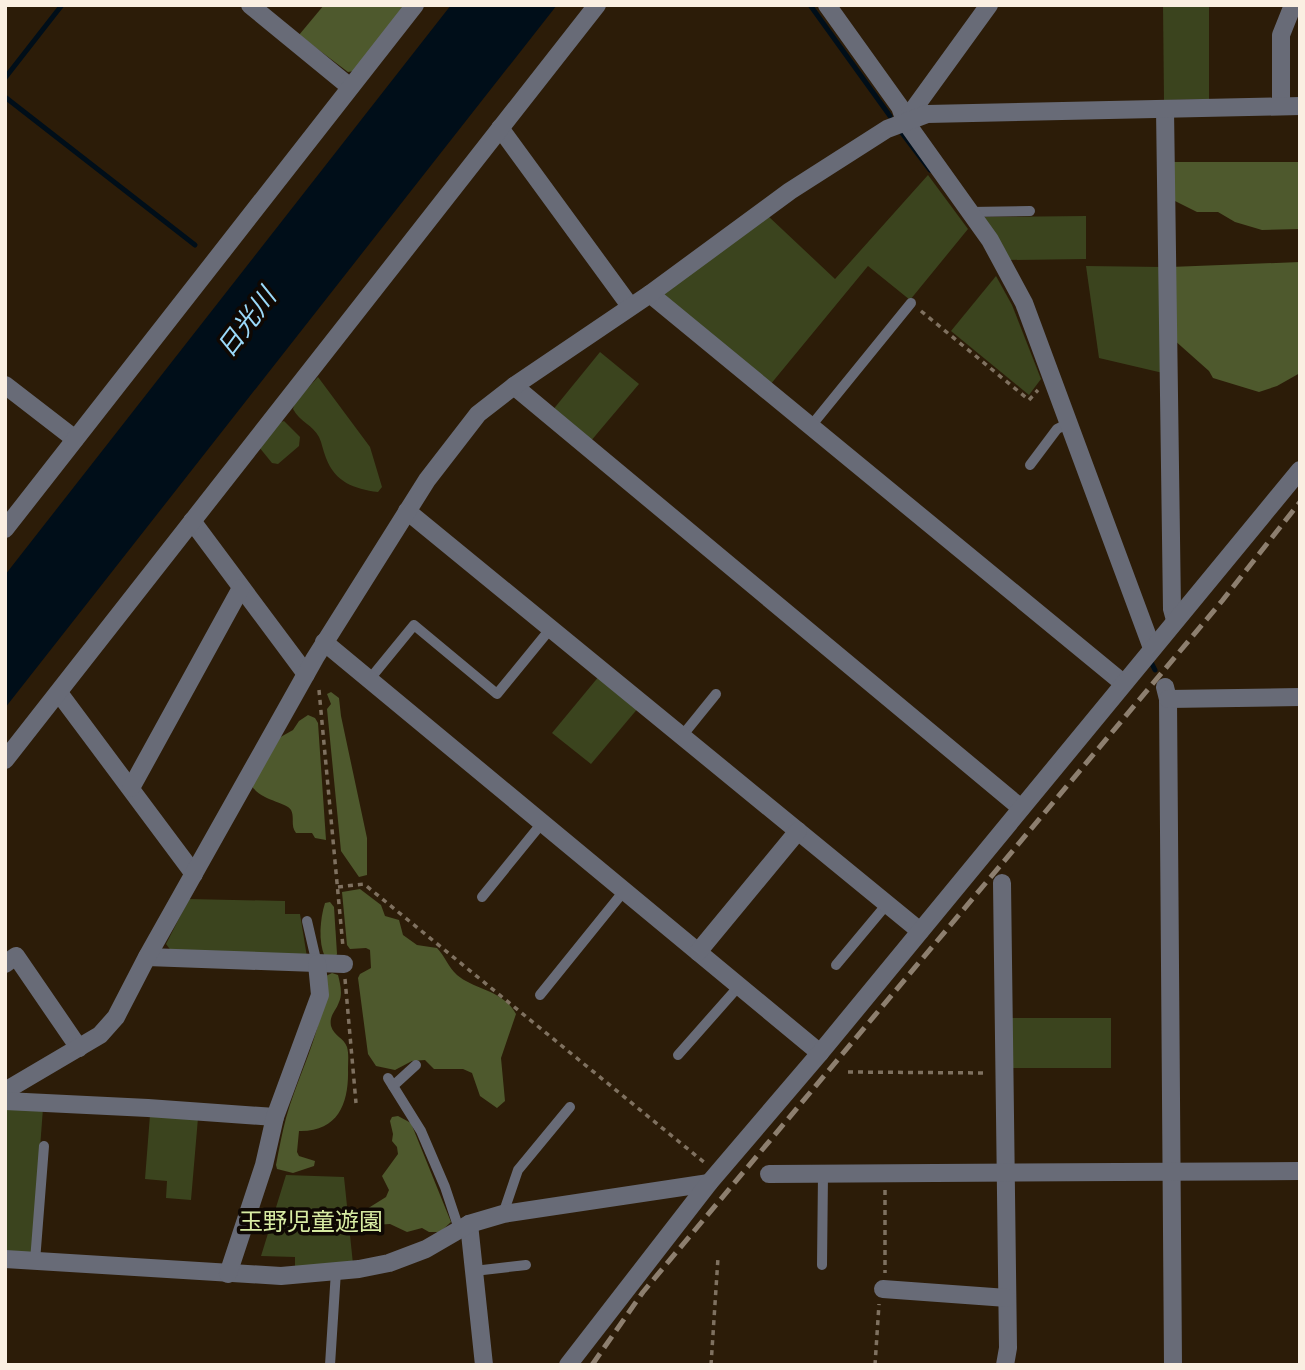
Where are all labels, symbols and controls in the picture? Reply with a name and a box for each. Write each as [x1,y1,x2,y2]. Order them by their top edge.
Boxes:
water label: 日光川 [212,281,283,362]
park label: 玉野児童遊園 [239,1209,383,1235]

